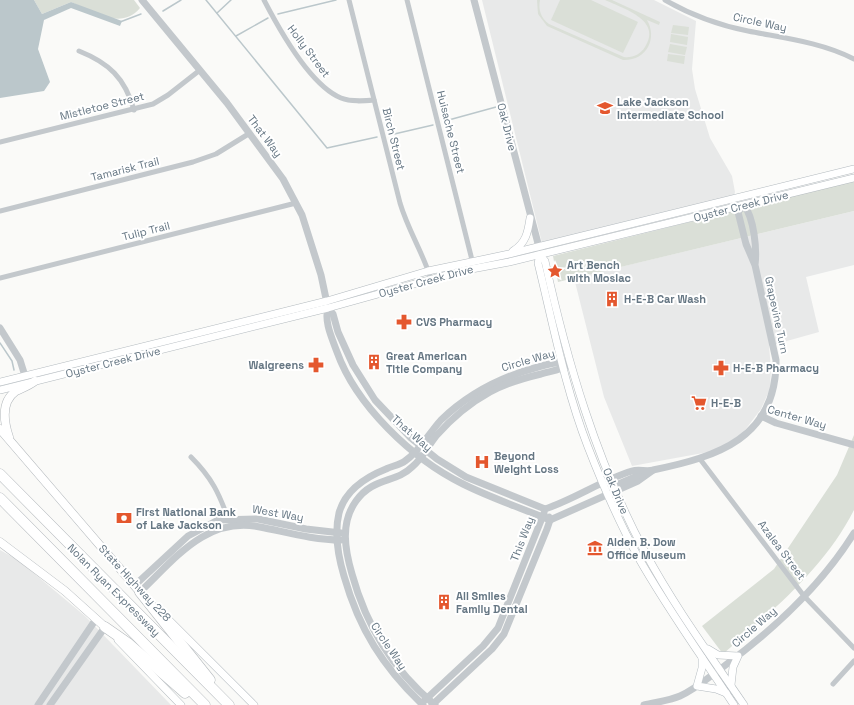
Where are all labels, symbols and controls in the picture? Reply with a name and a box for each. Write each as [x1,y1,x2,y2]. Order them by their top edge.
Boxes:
street label: Circle Way [732,9,788,35]
street label: Holly Street [285,22,333,80]
street label: Mistletoe Street [58,89,146,123]
street label: Huisache Street [434,89,468,175]
place label: Lake Jackson Intermediate School [617,95,724,122]
school or university icon: Lake Jackson Intermediate School [596,99,614,117]
street label: Oak Drive [494,102,520,152]
street label: Birch Street [380,106,408,172]
street label: That Way [245,112,285,160]
street label: Tamarisk Trail [89,154,161,184]
street label: Oyster Creek Drive [692,187,790,225]
street label: Tulip Trail [121,218,171,244]
place label: Art Bench with Mosiac [567,258,632,285]
street label: Oyster Creek Drive [377,262,475,300]
place icon: Art Bench with Mosiac [546,262,564,280]
street label: Grapevine Turn [762,275,792,355]
building icon: H-E-B Car Wash [603,290,621,308]
place label: H-E-B Car Wash [624,292,706,306]
pharmacy icon: CVS Pharmacy [395,313,413,331]
place label: CVS Pharmacy [416,315,492,329]
street label: Oyster Creek Drive [64,343,162,381]
street label: Circle Way [500,346,556,374]
place label: Great American Title Company [386,349,467,376]
building icon: Great American Title Company [365,353,383,371]
pharmacy icon: Walgreens [307,356,325,374]
place label: Walgreens [248,358,304,372]
pharmacy icon: H-E-B Pharmacy [712,359,730,377]
place label: H-E-B Pharmacy [733,361,819,375]
supermarket icon: H-E-B [690,394,708,412]
place label: H-E-B [711,396,741,410]
street label: Center Way [766,402,828,432]
street label: That Way [389,412,435,454]
place label: Beyond Weight Loss [494,449,559,476]
hospital icon: Beyond Weight Loss [473,453,491,471]
street label: Oak Drive [600,466,632,516]
street label: West Way [251,502,305,524]
place label: First National Bank of Lake Jackson [136,505,237,532]
bank icon: First National Bank of Lake Jackson [115,509,133,527]
street label: This Way [507,515,537,563]
street label: Azalea Street [755,517,809,583]
place label: Alden B. Dow Office Museum [607,535,686,562]
museum icon: Alden B. Dow Office Museum [586,539,604,557]
street label: Nolan Ryan Expressway [65,541,163,639]
street label: State Highway 228 [96,542,174,625]
place label: All Smiles Family Dental [456,589,528,616]
building icon: All Smiles Family Dental [435,593,453,611]
street label: Circle Way [729,604,779,650]
street label: Circle Way [368,619,410,673]

